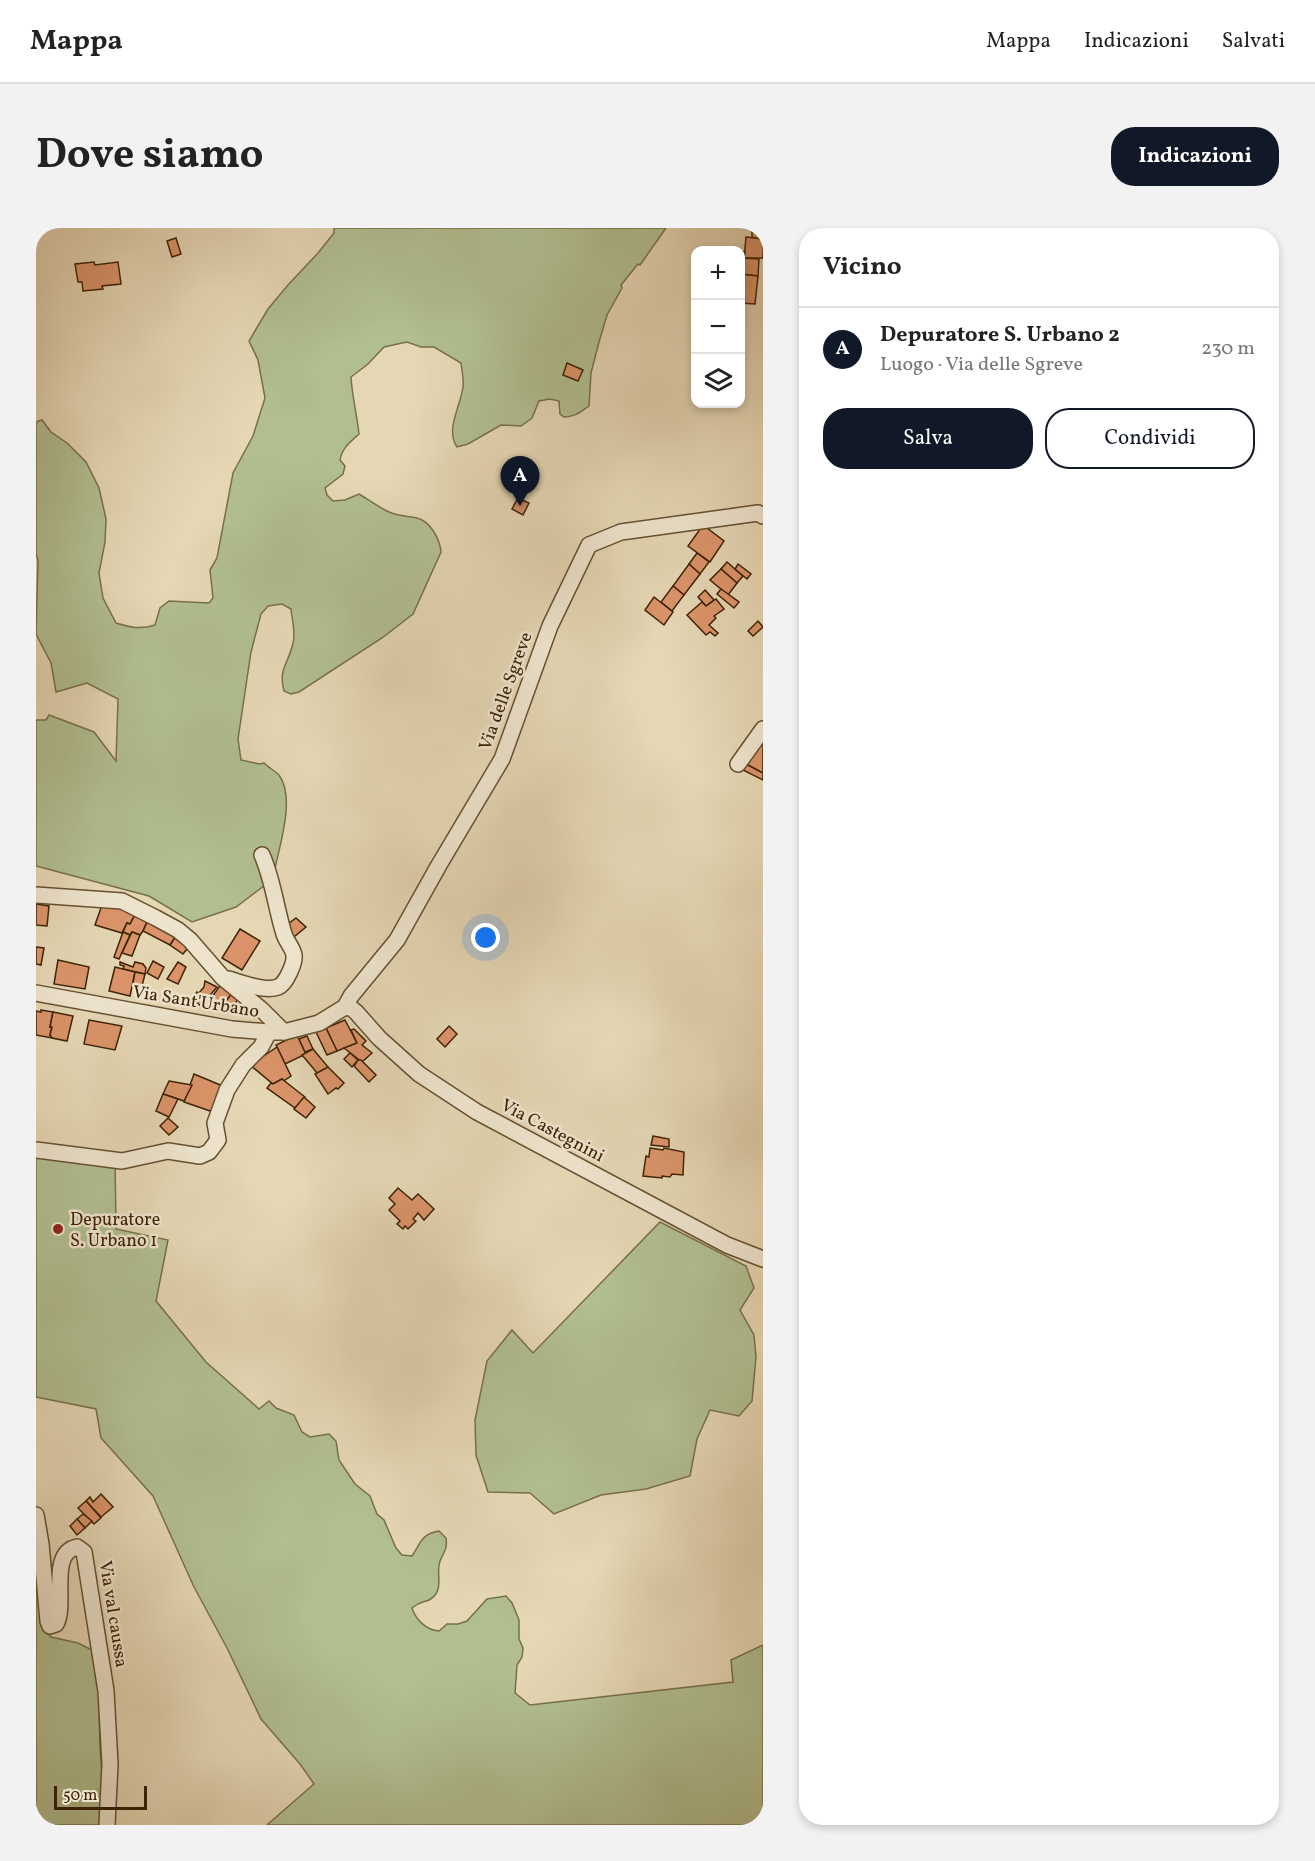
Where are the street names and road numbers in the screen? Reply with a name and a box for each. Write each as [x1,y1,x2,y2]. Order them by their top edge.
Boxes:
street label: Via delle Sgreve [473,629,539,754]
street label: Via Sant'Urbano [131,980,261,1025]
street label: Via Castegnini [496,1094,609,1169]
street label: Via val caussa [92,1559,133,1669]

